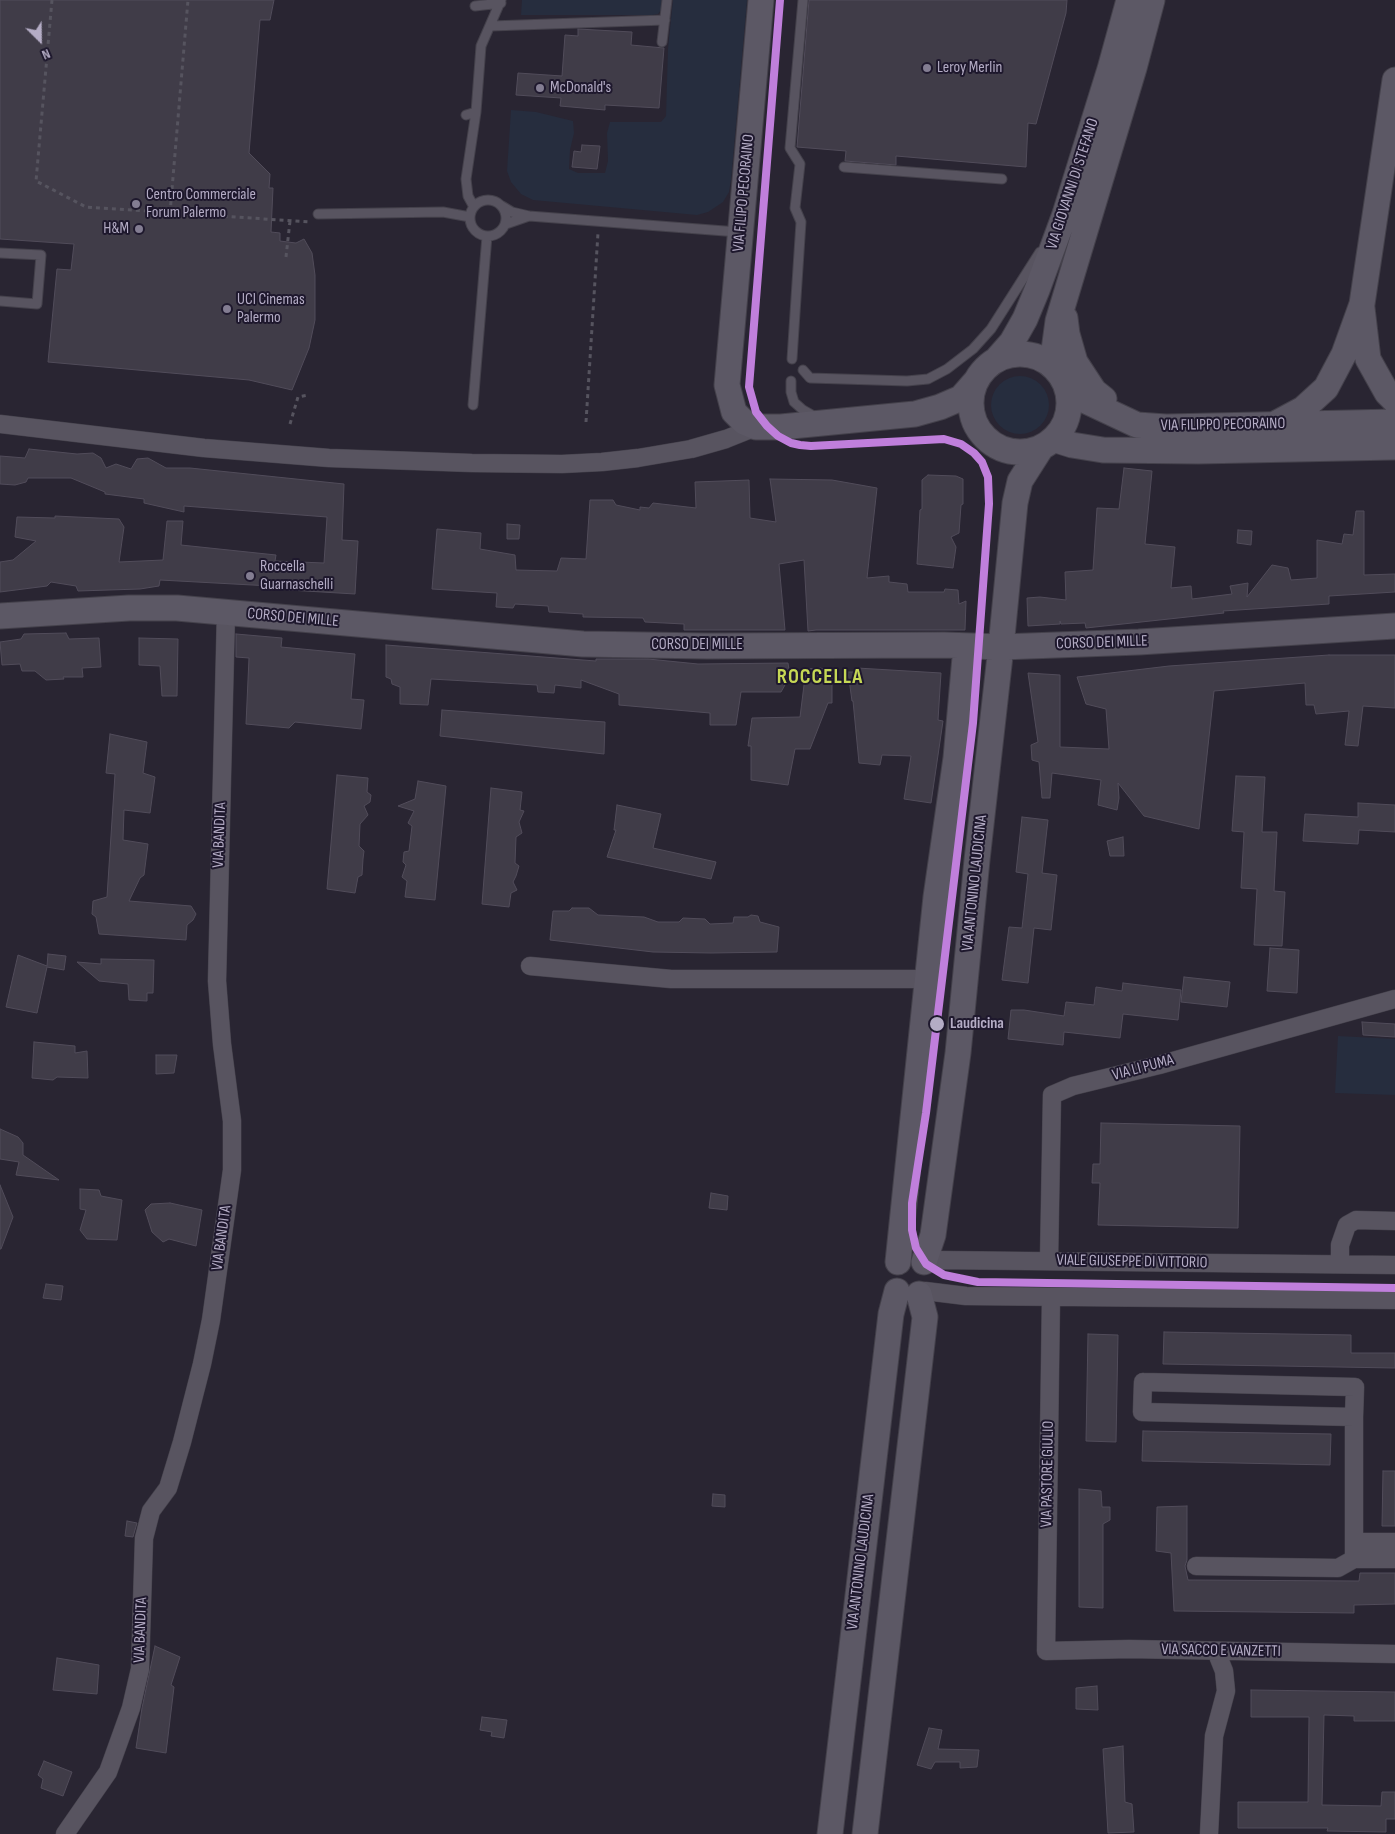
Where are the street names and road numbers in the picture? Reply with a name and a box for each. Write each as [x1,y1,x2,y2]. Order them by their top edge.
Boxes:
street label: VIA GIOVANNI DI STEFANO [1043,116,1103,252]
street label: VIA FILIPO PECORAINO [729,133,759,253]
street label: VIA FILIPPO PECORAINO [1161,414,1285,436]
street label: CORSO DEI MILLE [247,604,339,632]
street label: CORSO DEI MILLE [1056,632,1148,654]
street label: CORSO DEI MILLE [651,635,743,655]
street label: VIA BANDITA [209,802,231,868]
street label: VIA ANTONINO LAUDICINA [958,814,992,952]
street label: VIA LI PUMA [1110,1051,1176,1085]
street label: VIA BANDITA [208,1204,236,1272]
street label: VIALE GIUSEPPE DI VITTORIO [1056,1251,1208,1273]
street label: VIA PASTORE GIULIO [1037,1421,1059,1527]
street label: VIA ANTONINO LAUDICINA [843,1493,879,1631]
street label: VIA BANDITA [130,1597,152,1663]
street label: VIA SACCO E VANZETTI [1161,1640,1281,1662]

